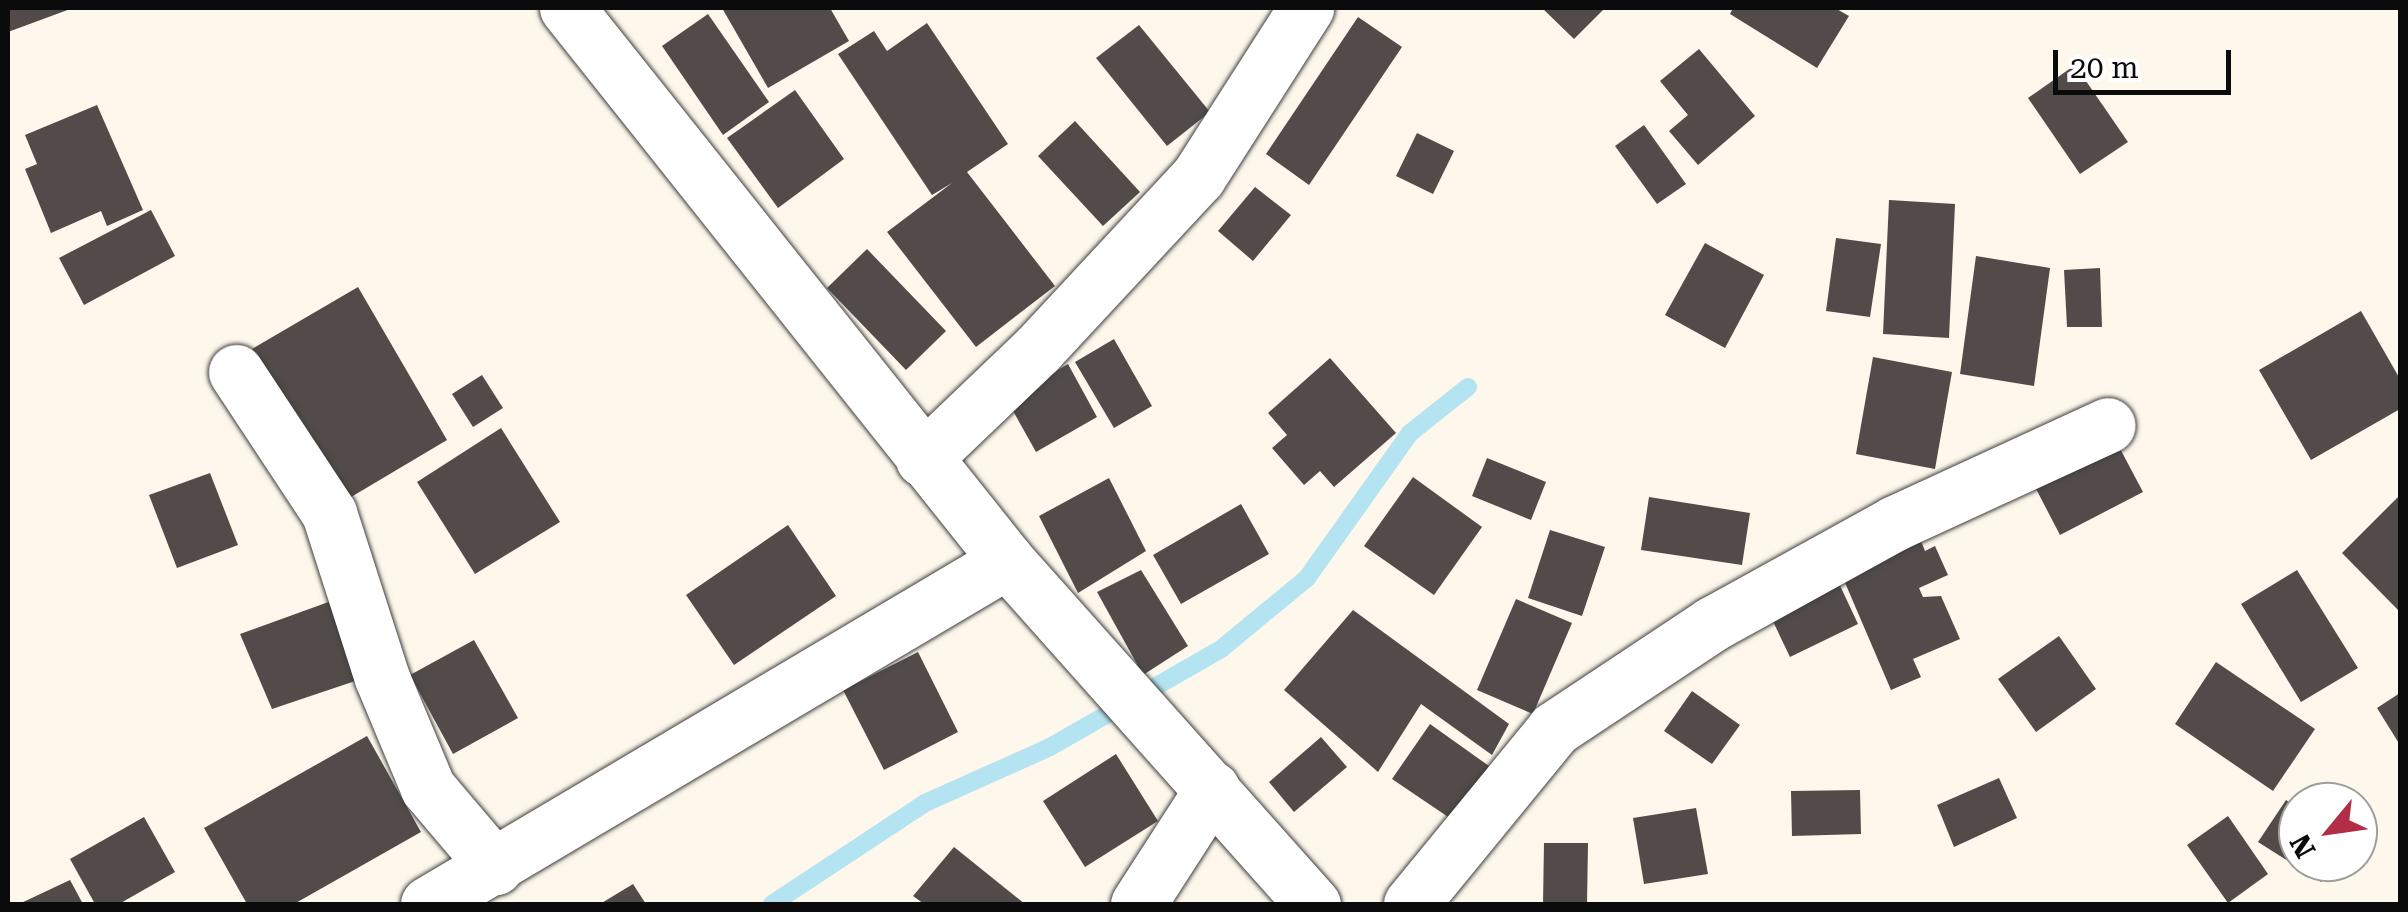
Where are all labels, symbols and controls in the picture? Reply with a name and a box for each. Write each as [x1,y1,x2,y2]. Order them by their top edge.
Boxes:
scale bar [2058,30,2236,92]
text: 20 m [2070,50,2139,85]
north arrow [2278,782,2378,882]
text: N [2283,828,2323,863]

